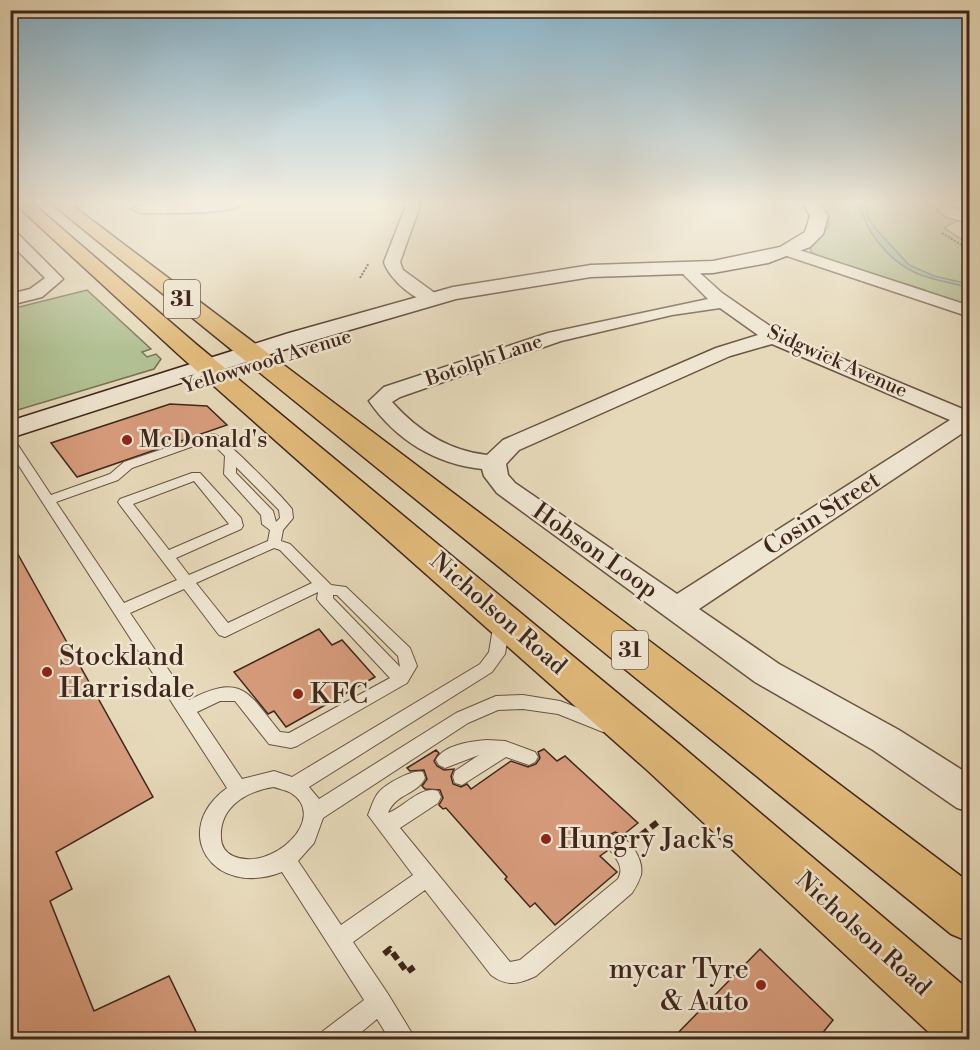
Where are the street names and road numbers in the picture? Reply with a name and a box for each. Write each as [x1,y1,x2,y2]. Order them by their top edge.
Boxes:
road number: 31 [164,280,200,318]
street label: Sidgwick Avenue [763,320,911,404]
street label: Yellowwood Avenue [178,324,355,400]
street label: Botolph Lane [421,329,546,393]
street label: Cosin Street [758,465,886,563]
street label: Hobson Loop [526,497,664,605]
street label: Nicholson Road [423,546,573,682]
road number: 31 [612,631,648,669]
street label: Nicholson Road [789,865,937,1003]

